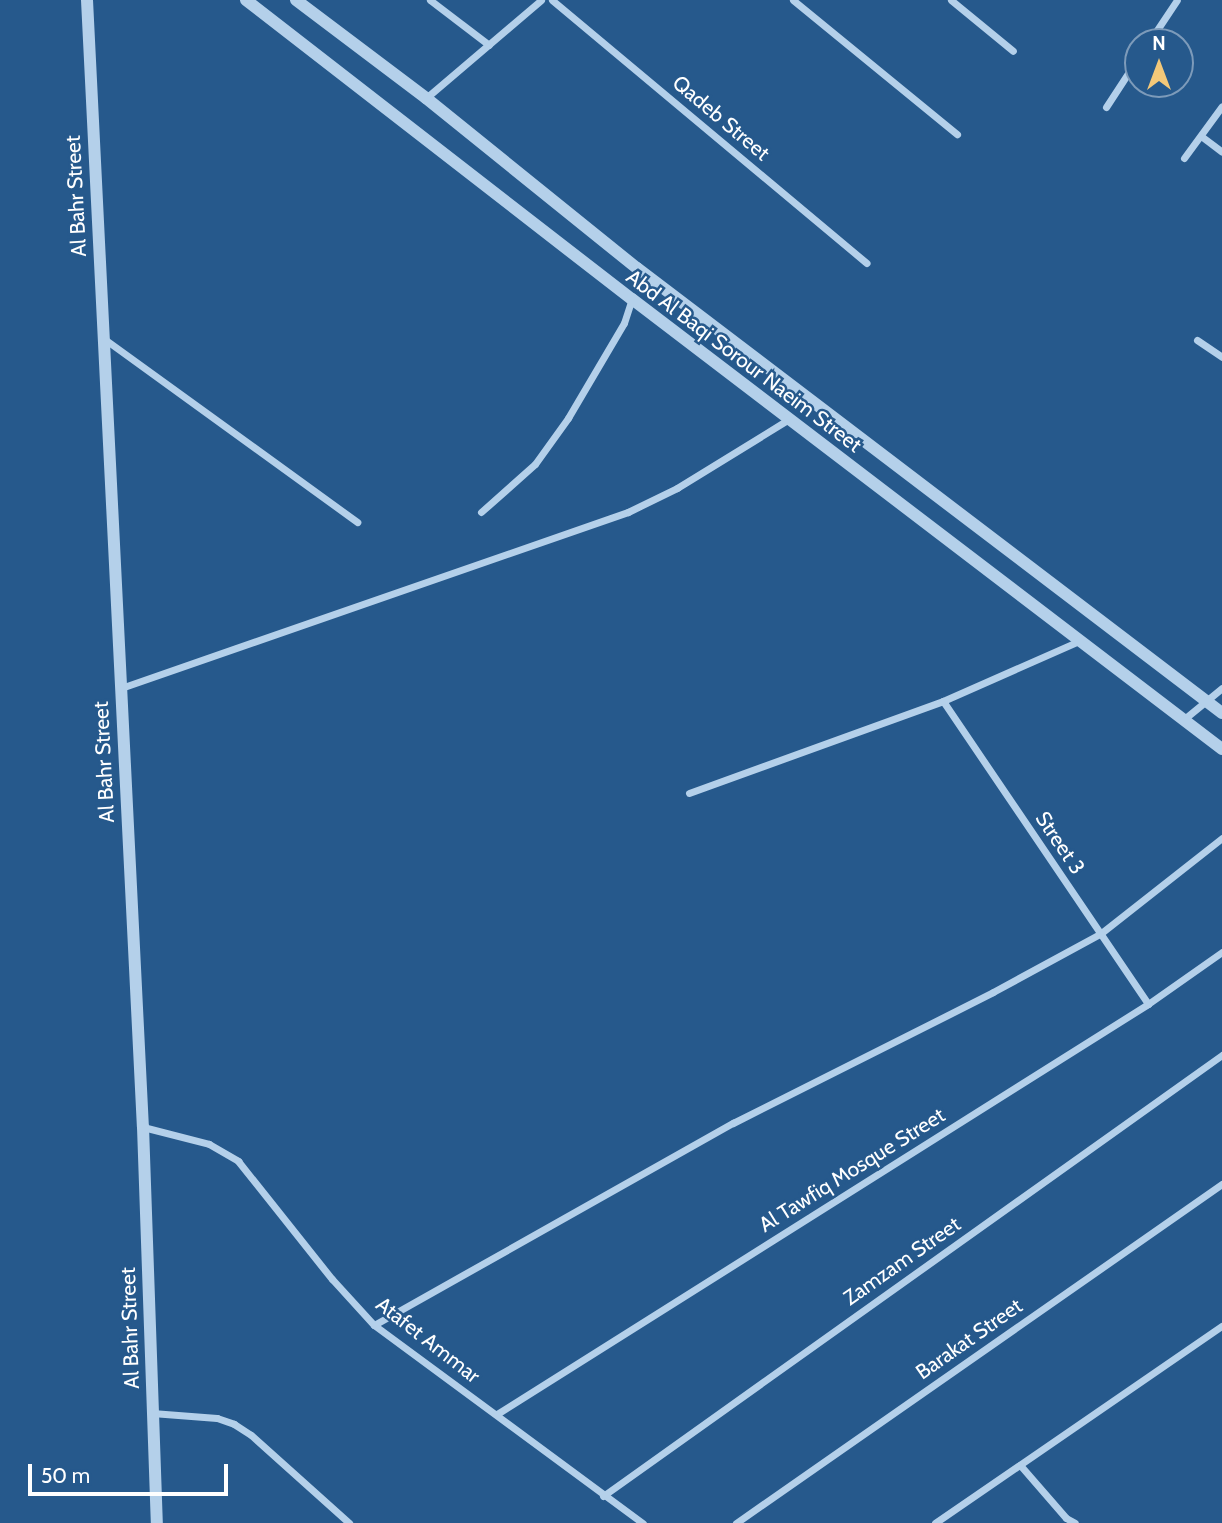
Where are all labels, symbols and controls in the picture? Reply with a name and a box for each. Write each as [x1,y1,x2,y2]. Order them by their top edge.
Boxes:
north arrow [1124,28,1194,98]
text: N [1152,32,1166,55]
street label: Qadeb Street [667,70,775,166]
street label: Al Bahr Street [60,135,92,257]
street label: Abd Al Baqi Sorour Naeim Street [621,264,867,458]
street label: Al Bahr Street [88,701,120,823]
street label: Street 3 [1030,807,1090,879]
street label: Al Tawfiq Mosque Street [754,1102,950,1238]
street label: Zamzam Street [839,1211,965,1311]
street label: Al Bahr Street [115,1267,145,1389]
street label: Atafet Ammar [371,1292,485,1388]
street label: Barakat Street [911,1293,1027,1385]
scale bar [32,1450,231,1494]
text: 50 m [41,1463,90,1488]

